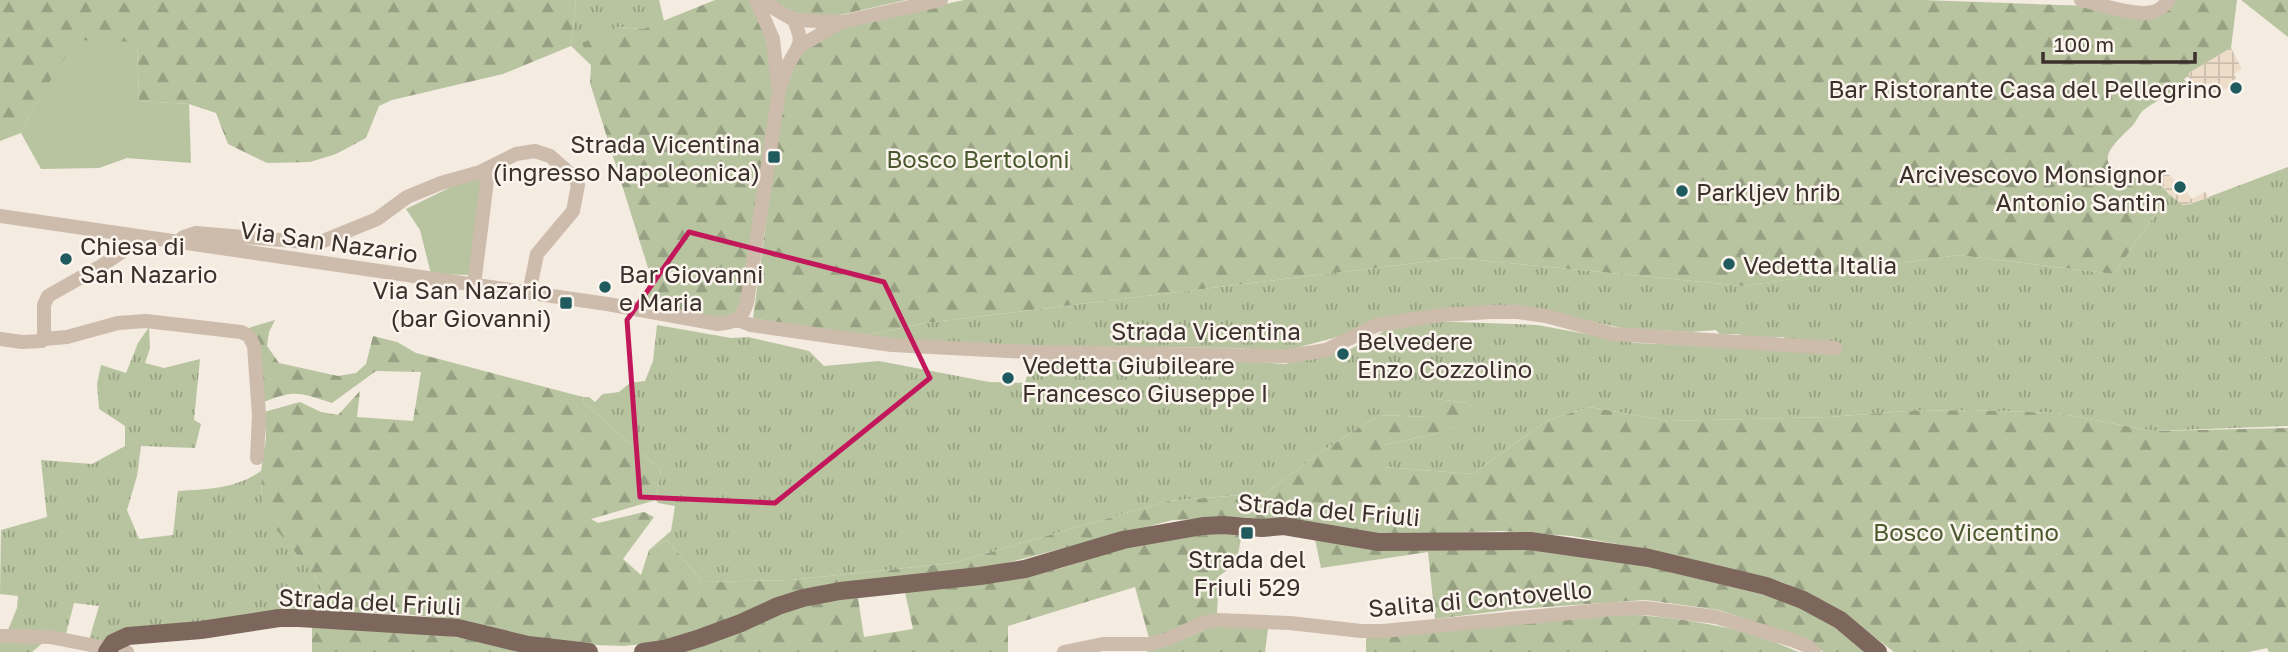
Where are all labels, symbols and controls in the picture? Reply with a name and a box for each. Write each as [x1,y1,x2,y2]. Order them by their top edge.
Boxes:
scale bar [2043,21,2195,65]
text: 100 m [2054,31,2114,57]
place label: Bar Ristorante Casa del Pellegrino [1828,74,2222,103]
marker: Bar Ristorante Casa del Pellegrino [2228,80,2244,96]
place label: Strada Vicentina (ingresso Napoleonica) [492,129,760,186]
park label: Bosco Bertoloni [886,144,1070,173]
marker: Strada Vicentina (ingresso Napoleonica) [766,149,782,165]
place label: Arcivescovo Monsignor Antonio Santin [1899,159,2166,216]
place label: Parkljev hrib [1696,177,1840,206]
marker: Arcivescovo Monsignor Antonio Santin [2172,179,2188,195]
marker: Parkljev hrib [1674,183,1690,199]
street label: Via San Nazario [238,214,420,268]
place label: Chiesa di San Nazario [80,231,217,288]
place label: Vedetta Italia [1743,250,1897,279]
marker: Chiesa di San Nazario [58,251,74,267]
marker: Vedetta Italia [1721,256,1737,272]
place label: Bar Giovanni e Maria [619,259,764,316]
place label: Via San Nazario (bar Giovanni) [372,275,552,332]
marker: Bar Giovanni e Maria [597,279,613,295]
marker: Via San Nazario (bar Giovanni) [558,295,574,311]
street label: Strada Vicentina [1111,316,1301,345]
place label: Belvedere Enzo Cozzolino [1357,326,1532,383]
marker: Belvedere Enzo Cozzolino [1335,346,1351,362]
place label: Vedetta Giubileare Francesco Giuseppe I [1022,350,1268,407]
marker: Vedetta Giubileare Francesco Giuseppe I [1000,370,1016,386]
street label: Strada del Friuli [1237,487,1421,531]
park label: Bosco Vicentino [1873,517,2059,546]
marker: Strada del Friuli 529 [1239,525,1255,541]
place label: Strada del Friuli 529 [1188,544,1306,601]
street label: Salita di Contovello [1367,574,1593,622]
street label: Strada del Friuli [278,582,462,620]

